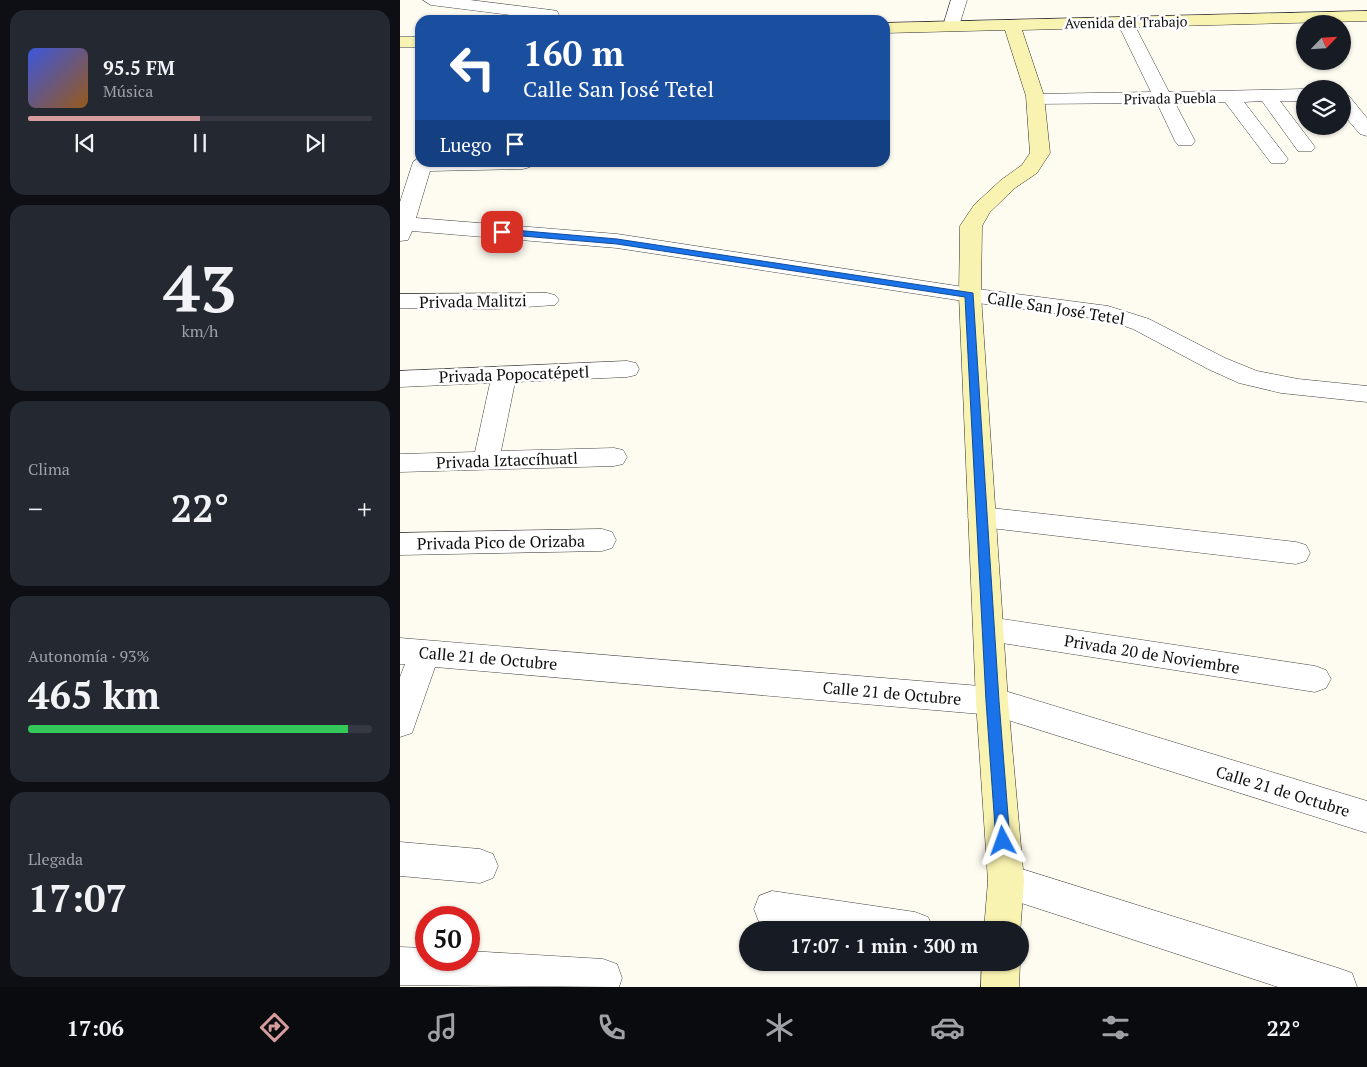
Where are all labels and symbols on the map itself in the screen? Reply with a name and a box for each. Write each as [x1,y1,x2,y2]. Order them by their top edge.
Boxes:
street label: Avenida del Trabajo [1064,11,1188,33]
north arrow [1296,15,1351,70]
street label: Privada Puebla [1124,88,1216,108]
pin [481,211,523,253]
street label: Calle San José Tetel [986,286,1126,330]
street label: Privada Malitzi [419,289,527,313]
street label: Privada Popocatépetl [438,360,590,388]
street label: Privada Iztaccíhuatl [436,447,578,473]
street label: Privada Pico de Orizaba [417,530,585,554]
street label: Privada 20 de Noviembre [1063,629,1241,679]
street label: Calle 21 de Octubre [418,641,558,675]
street label: Calle 21 de Octubre [822,676,962,710]
street label: Calle 21 de Octubre [1213,760,1353,822]
position arrow [976,814,1028,866]
speed limit sign: 50 [415,906,480,971]

